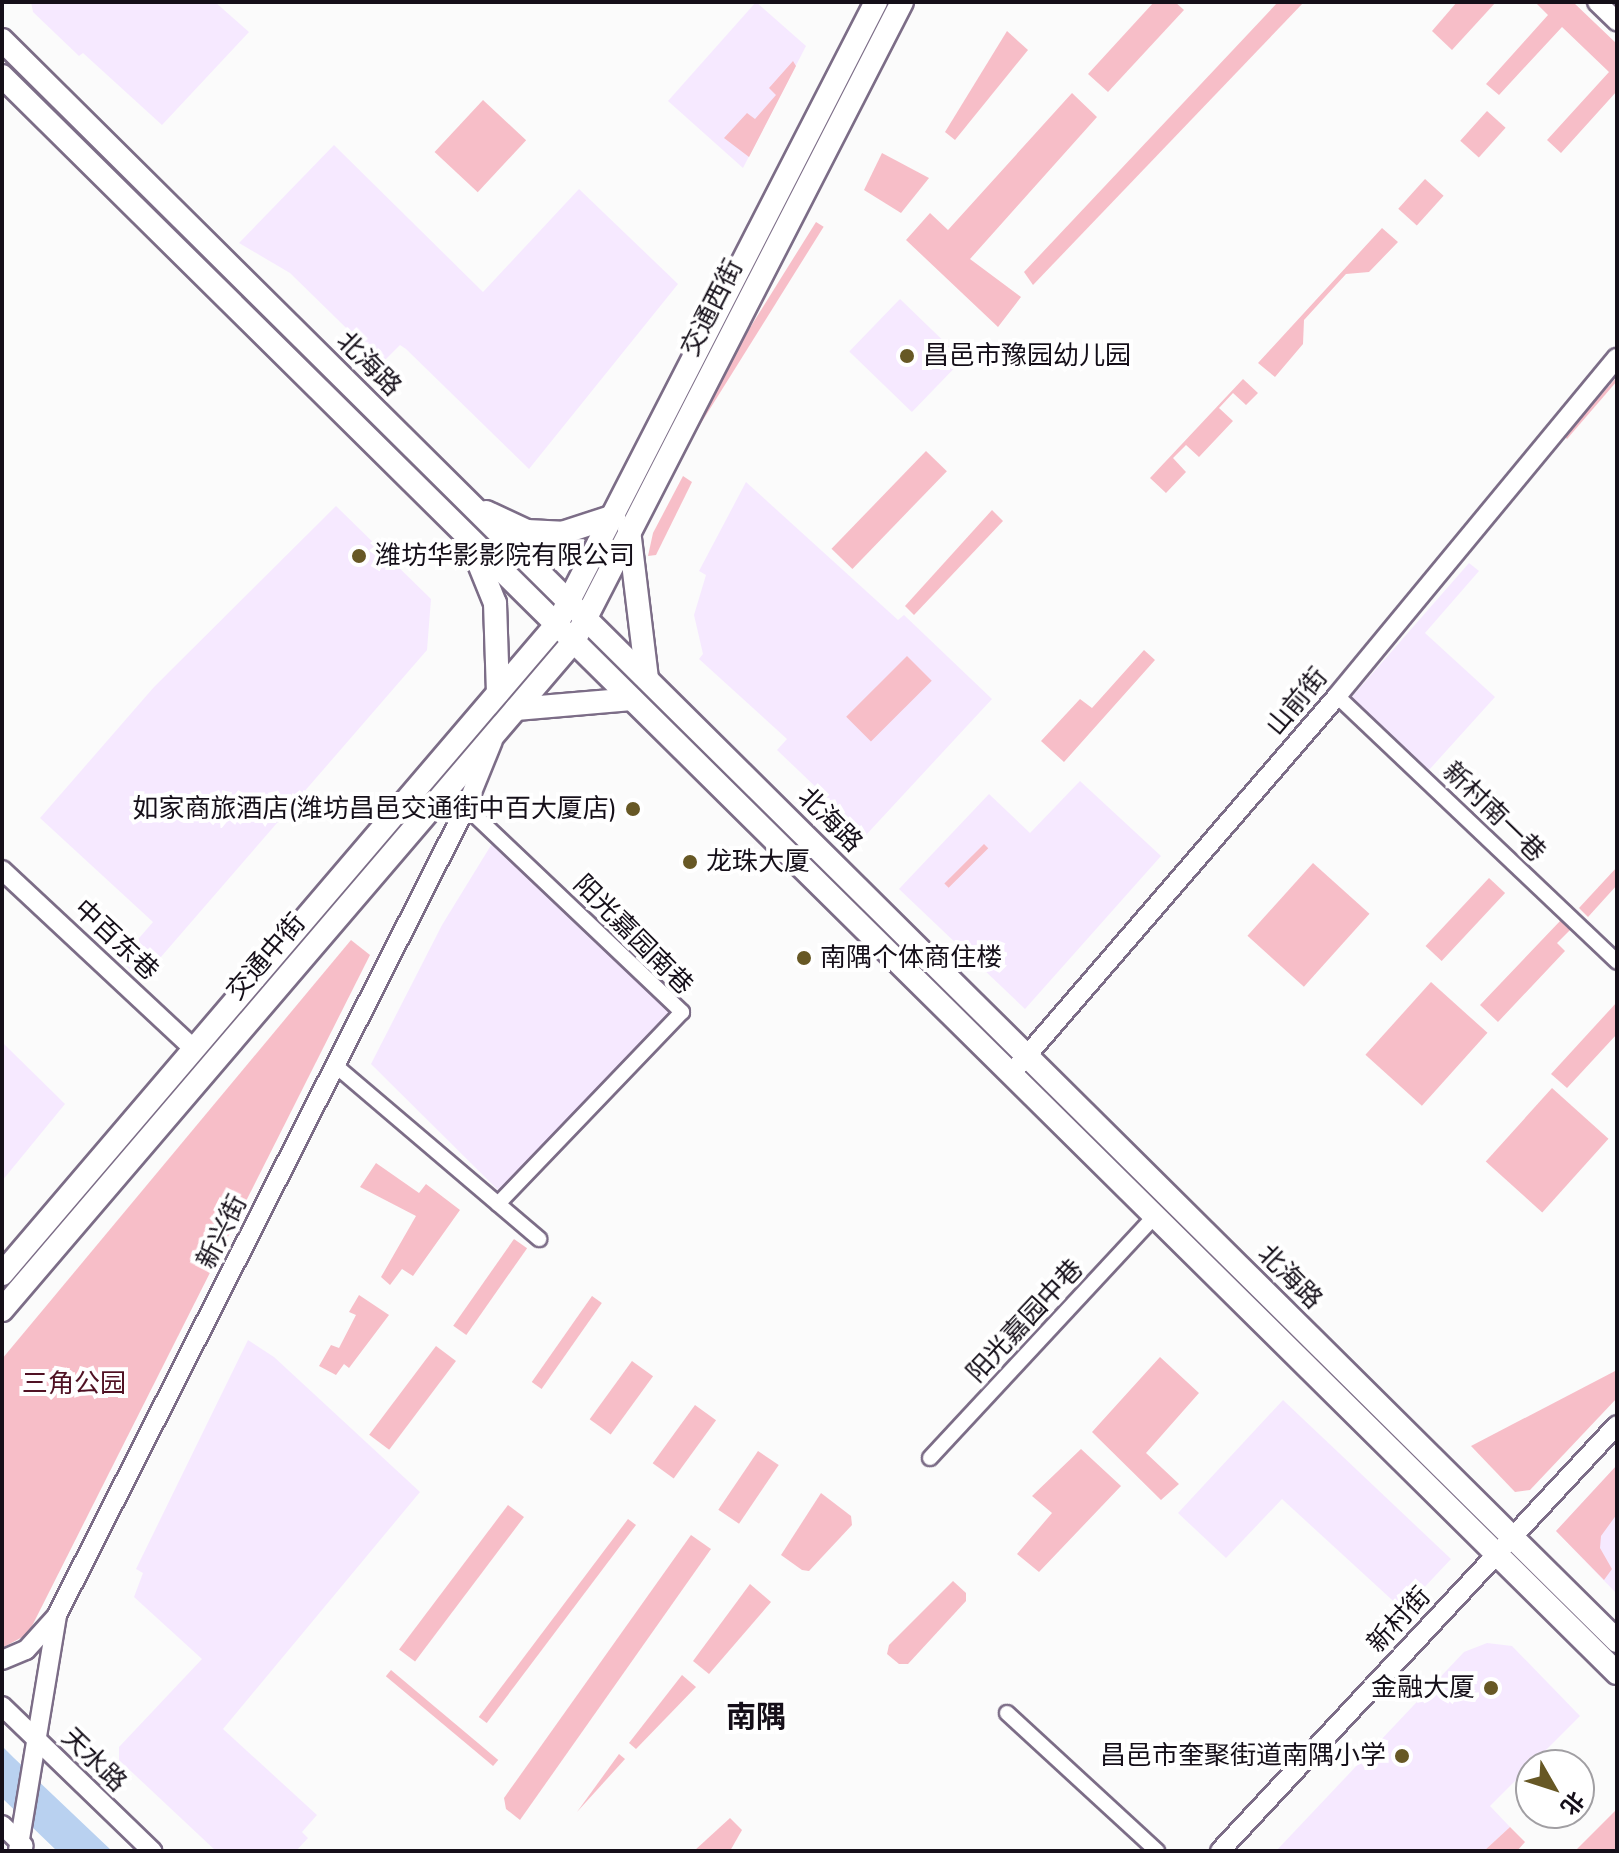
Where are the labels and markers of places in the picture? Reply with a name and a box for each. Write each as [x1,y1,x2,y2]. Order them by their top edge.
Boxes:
place label: 昌邑市豫园幼儿园 [923,340,1131,372]
marker: 昌邑市豫园幼儿园 [898,347,916,365]
place label: 潍坊华影影院有限公司 [375,540,635,572]
marker: 潍坊华影影院有限公司 [350,547,368,565]
place label: 如家商旅酒店(潍坊昌邑交通街中百大厦店) [133,793,617,825]
marker: 如家商旅酒店(潍坊昌邑交通街中百大厦店) [624,800,642,818]
place label: 龙珠大厦 [706,846,810,878]
marker: 龙珠大厦 [681,853,699,871]
place label: 南隅个体商住楼 [820,942,1002,974]
marker: 南隅个体商住楼 [795,949,813,967]
place label: 金融大厦 [1371,1672,1475,1704]
marker: 金融大厦 [1482,1679,1500,1697]
place label: 昌邑市奎聚街道南隅小学 [1100,1740,1386,1772]
marker: 昌邑市奎聚街道南隅小学 [1393,1747,1411,1765]

